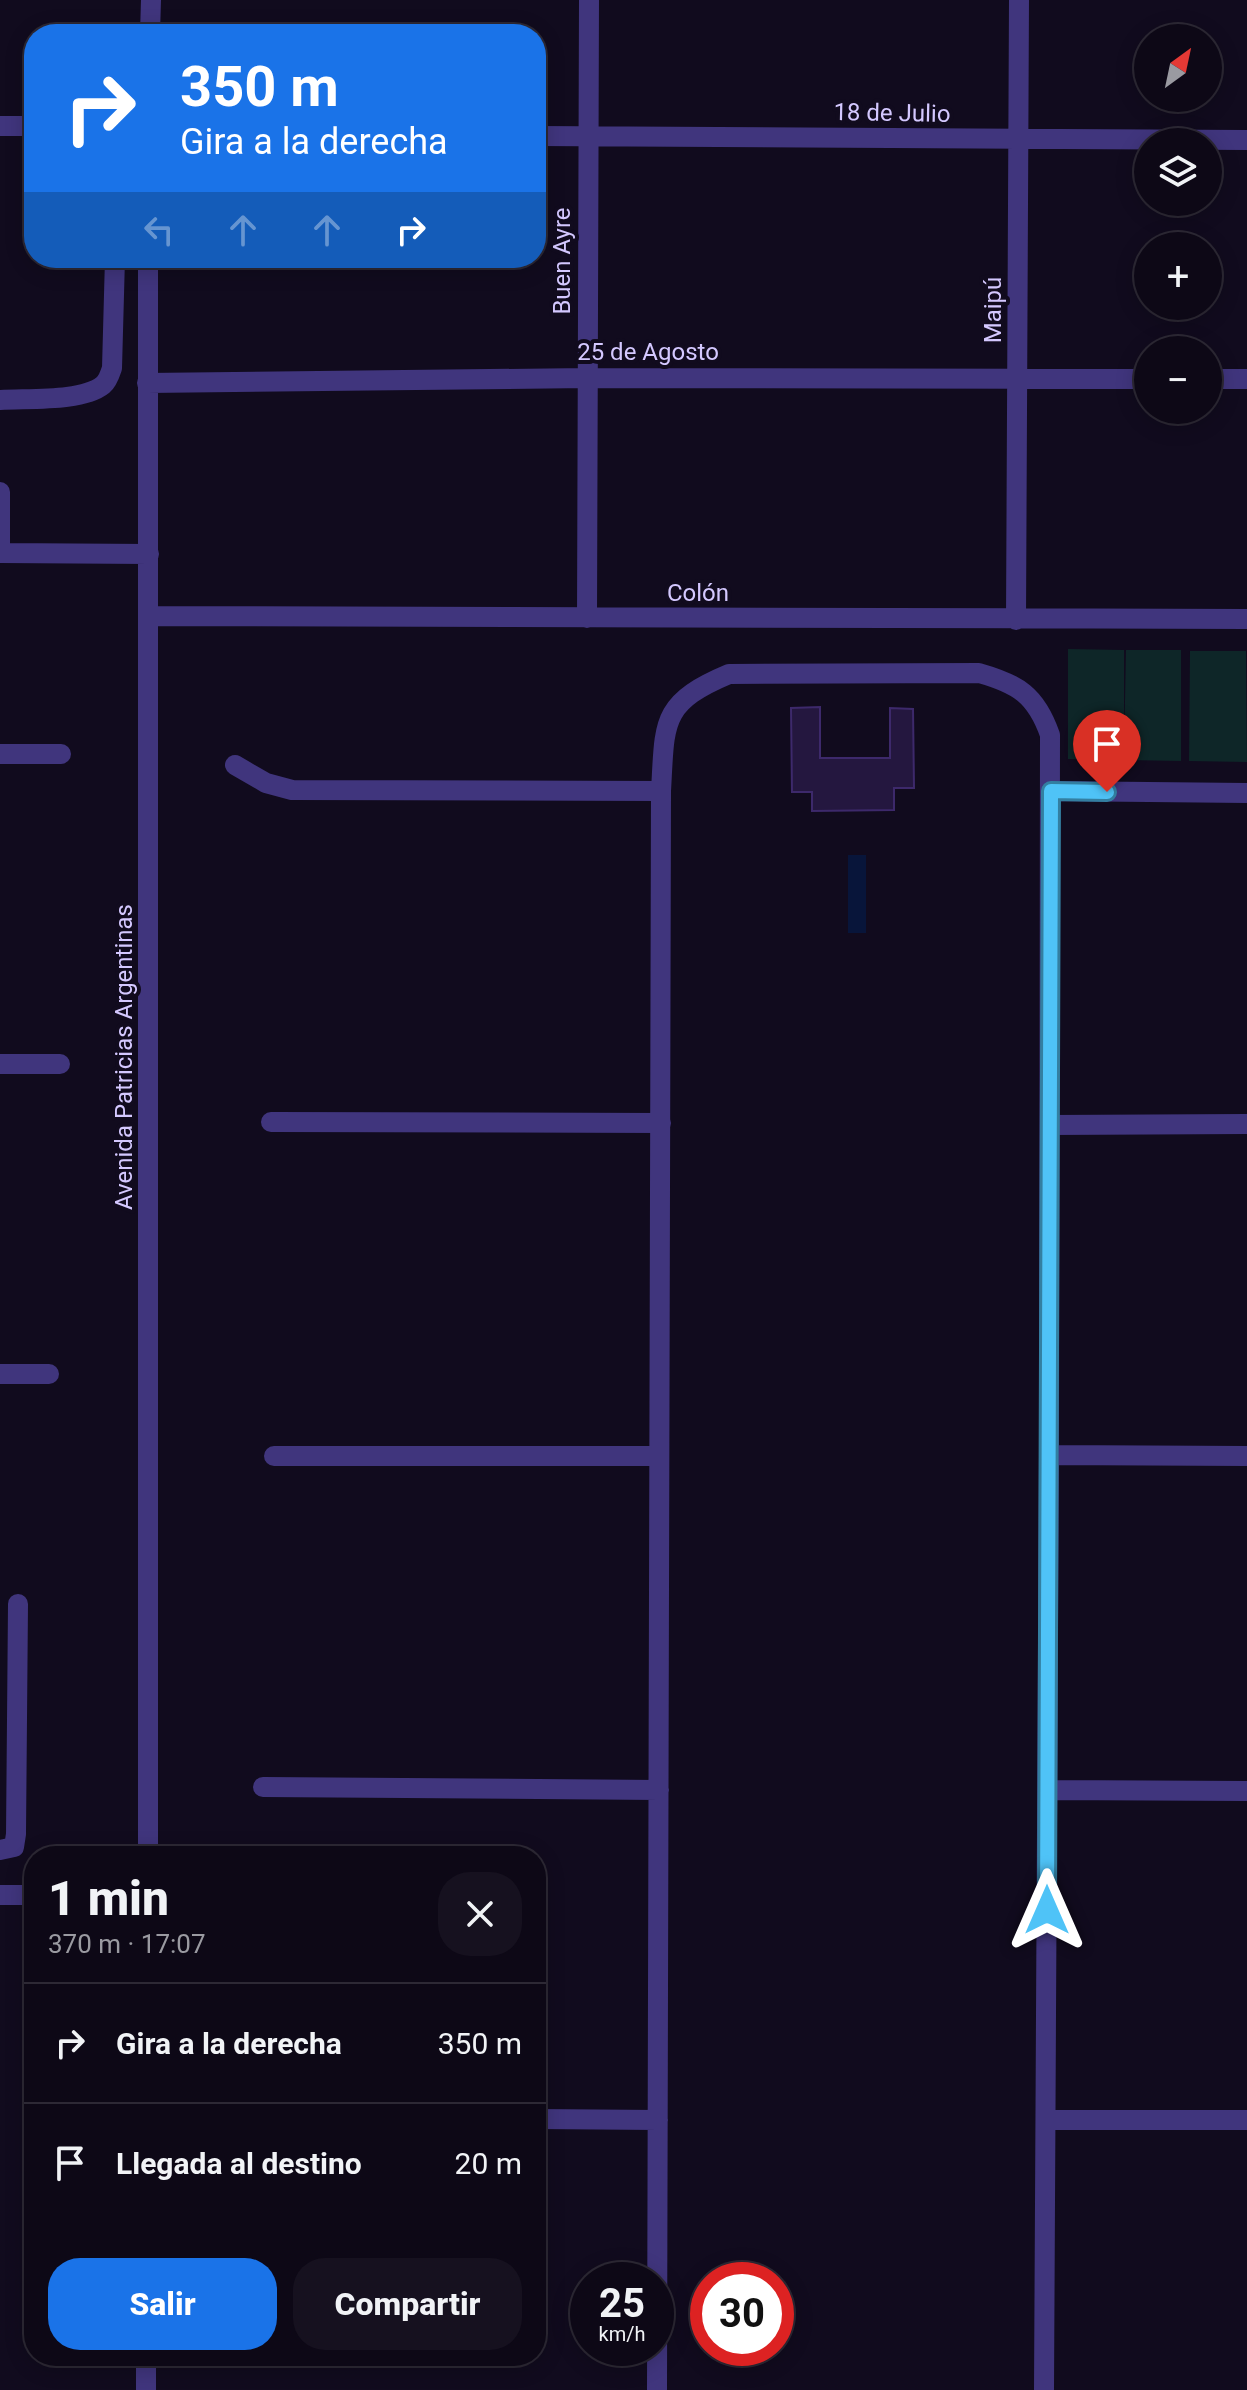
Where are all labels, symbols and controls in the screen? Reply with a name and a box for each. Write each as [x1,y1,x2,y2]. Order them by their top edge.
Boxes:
north arrow [1134,24,1222,112]
map controls [1134,24,1222,424]
text: 350 m [180,54,339,120]
icon: right [48,56,152,160]
street label: 18 de Julio [833,98,951,128]
text: Gira a la derecha [180,121,448,163]
button: layers [1134,128,1222,216]
street label: Buen Ayre [548,207,576,315]
icon: left [137,208,181,252]
icon: ahead [221,208,265,252]
icon: ahead [305,208,349,252]
icon: right [389,208,433,252]
button: + [1134,232,1222,320]
street label: Maipú [979,277,1007,343]
button: − [1134,336,1222,424]
street label: 25 de Agosto [577,338,719,366]
street label: Colón [667,579,729,607]
pin [1073,710,1141,792]
icon: arrive [1085,722,1129,766]
street label: Avenida Patricias Argentinas [110,904,138,1210]
position arrow [1005,1868,1089,1952]
text: 1 min [48,1870,169,1927]
button: close [438,1872,522,1956]
text: 370 m · 17:07 [48,1929,206,1959]
icon: right [48,2021,92,2065]
text: Gira a la derecha [116,2026,342,2061]
text: 350 m [438,2026,522,2061]
icon: arrive [48,2141,92,2185]
text: Llegada al destino [116,2146,362,2181]
text: 20 m [455,2146,522,2181]
button: Salir [48,2258,277,2350]
button: Compartir [293,2258,522,2350]
speed limit sign: 30 [690,2262,794,2366]
text: 25 [599,2280,645,2327]
text: km/h [599,2322,645,2346]

